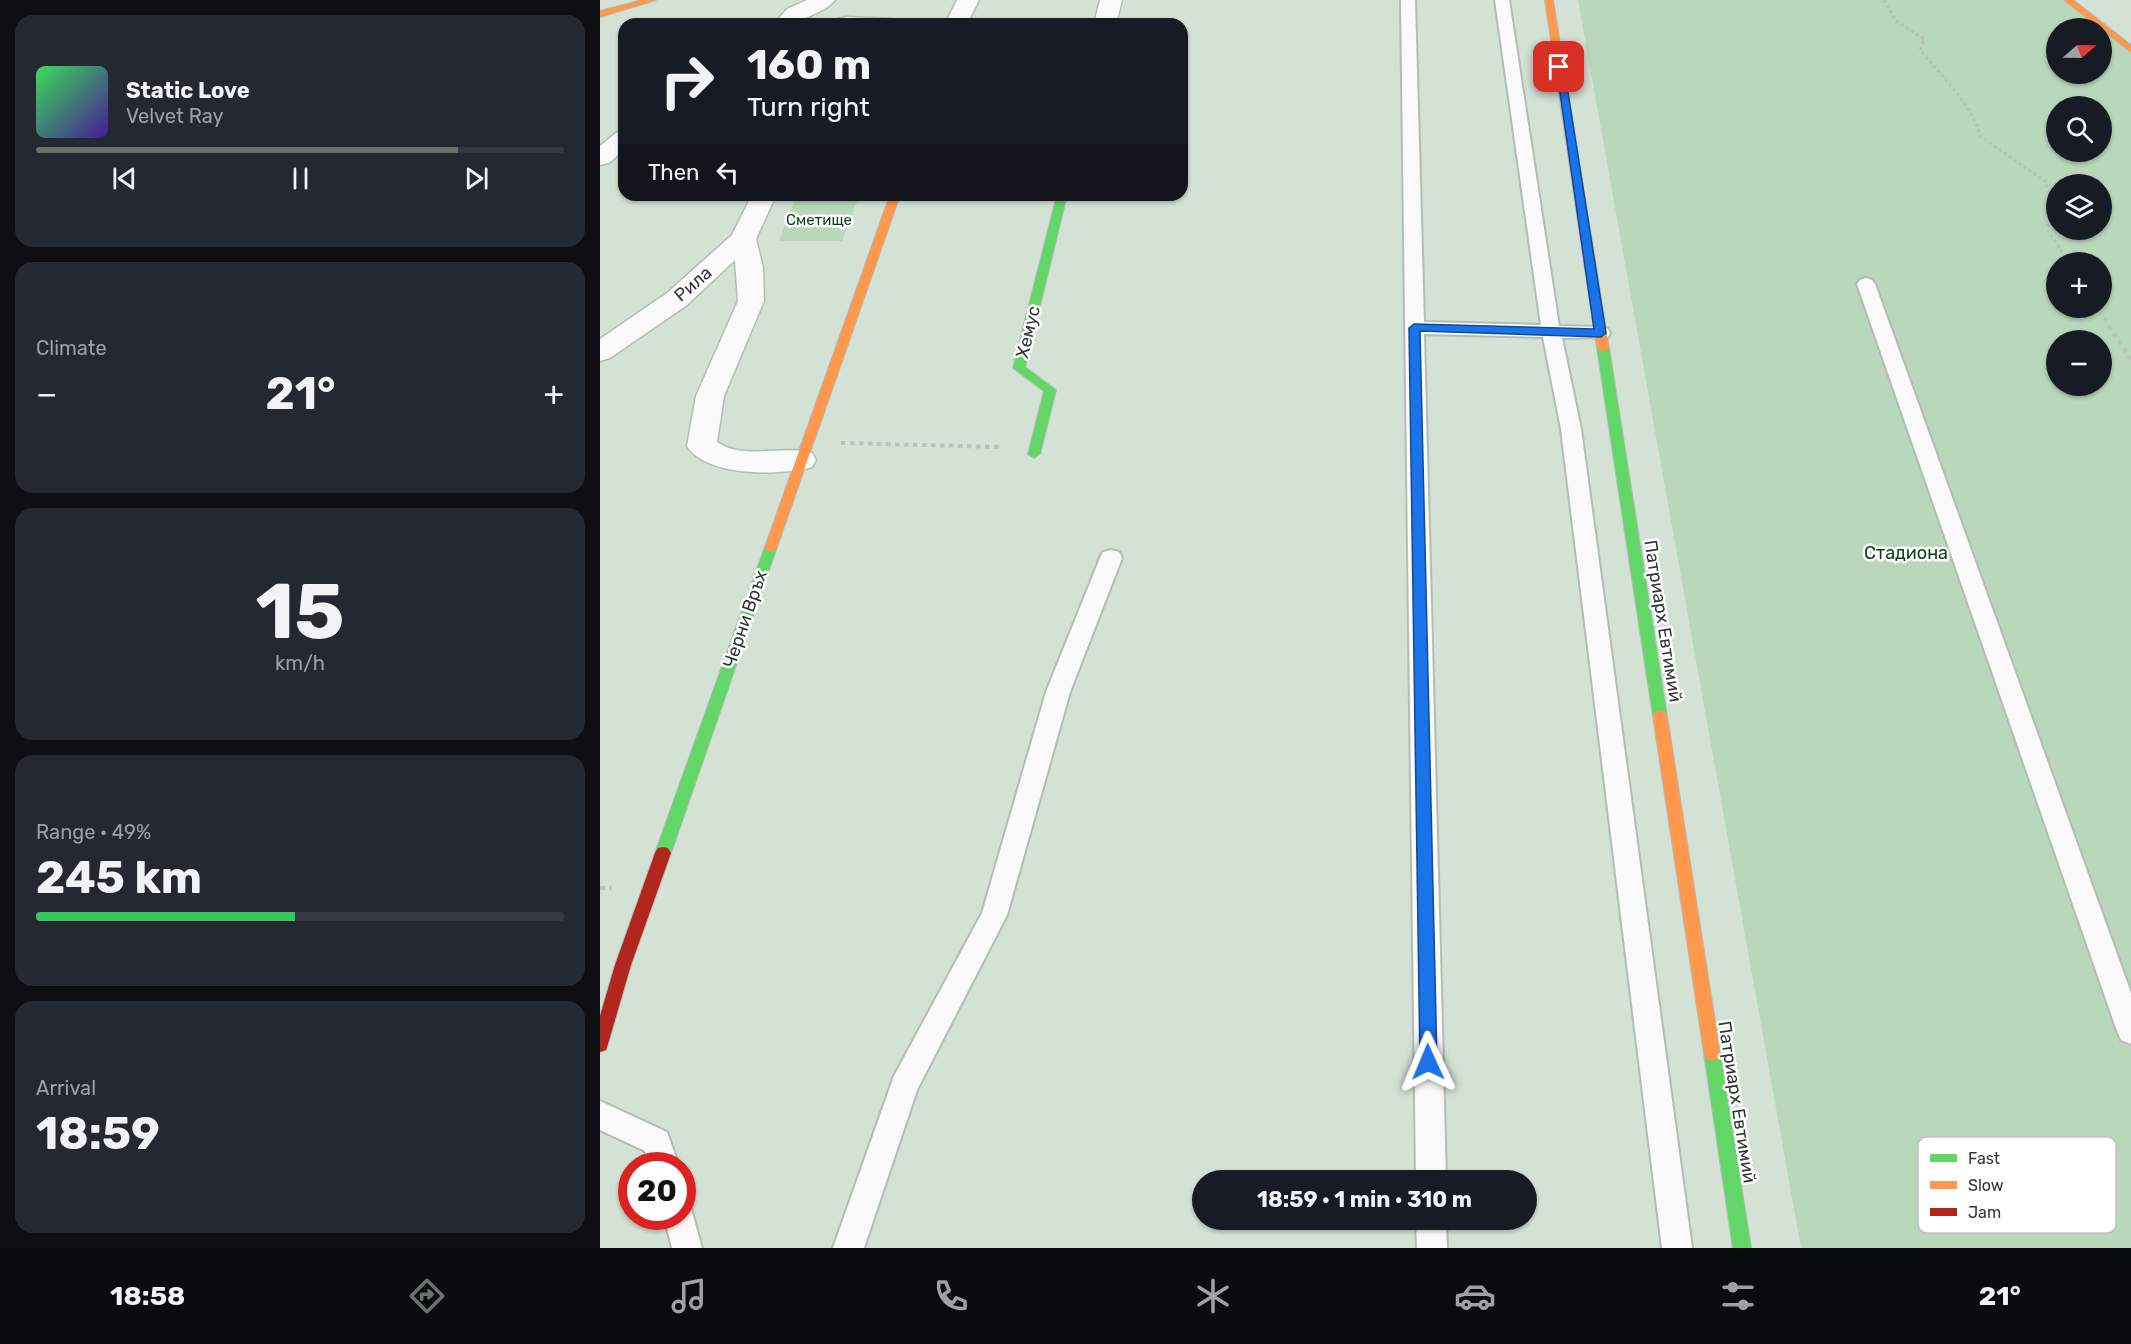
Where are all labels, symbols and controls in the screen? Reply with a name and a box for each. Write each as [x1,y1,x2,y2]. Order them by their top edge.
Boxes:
north arrow [2046,18,2112,84]
map controls [2046,18,2112,396]
text: 160 m [747,40,871,90]
pin [1533,41,1584,92]
icon: right [648,42,726,120]
icon: arrive [1542,50,1575,83]
text: Static Love [126,77,250,104]
text: Turn right [747,91,870,123]
button: search [2046,96,2112,162]
text: Velvet Ray [126,104,224,128]
icon: left [711,156,744,189]
text: Then [648,159,699,186]
icon: previous [108,162,141,195]
icon: pause [284,162,317,195]
icon: next [460,162,493,195]
button: layers [2046,174,2112,240]
park label: Сметище [786,211,852,229]
button: + [2046,252,2112,318]
street label: Рила [670,262,716,306]
street label: Хемус [1011,303,1045,360]
button: − [2046,330,2112,396]
text: Climate [36,336,107,360]
text: 21° [265,367,336,420]
text: − [36,374,57,413]
text: + [543,374,564,413]
street label: Патриарх Евтимий [1639,538,1687,704]
park label: Стадиона [1864,542,1948,564]
text: 15 [255,565,345,658]
street label: Черни Връх [718,567,772,671]
text: km/h [275,651,325,675]
text: Range · 49% [36,820,151,844]
text: 245 km [36,851,202,904]
street label: Патриарх Евтимий [1713,1019,1761,1185]
position arrow [1396,1030,1460,1094]
text: Arrival [36,1076,96,1100]
text: 18:59 [36,1107,160,1160]
legend [1918,1137,2116,1233]
text: Fast [1968,1149,2000,1168]
speed limit sign: 20 [618,1152,696,1230]
text: Slow [1968,1176,2004,1195]
text: 18:59 · 1 min · 310 m [1257,1186,1472,1213]
text: Jam [1968,1203,2001,1222]
icon: directions [406,1275,448,1317]
icon: music [668,1275,710,1317]
icon: phone [930,1275,972,1317]
icon: climate [1192,1275,1234,1317]
icon: car [1454,1275,1496,1317]
icon: filters [1717,1275,1759,1317]
text: 18:58 [110,1280,185,1312]
text: 21° [1979,1280,2021,1312]

